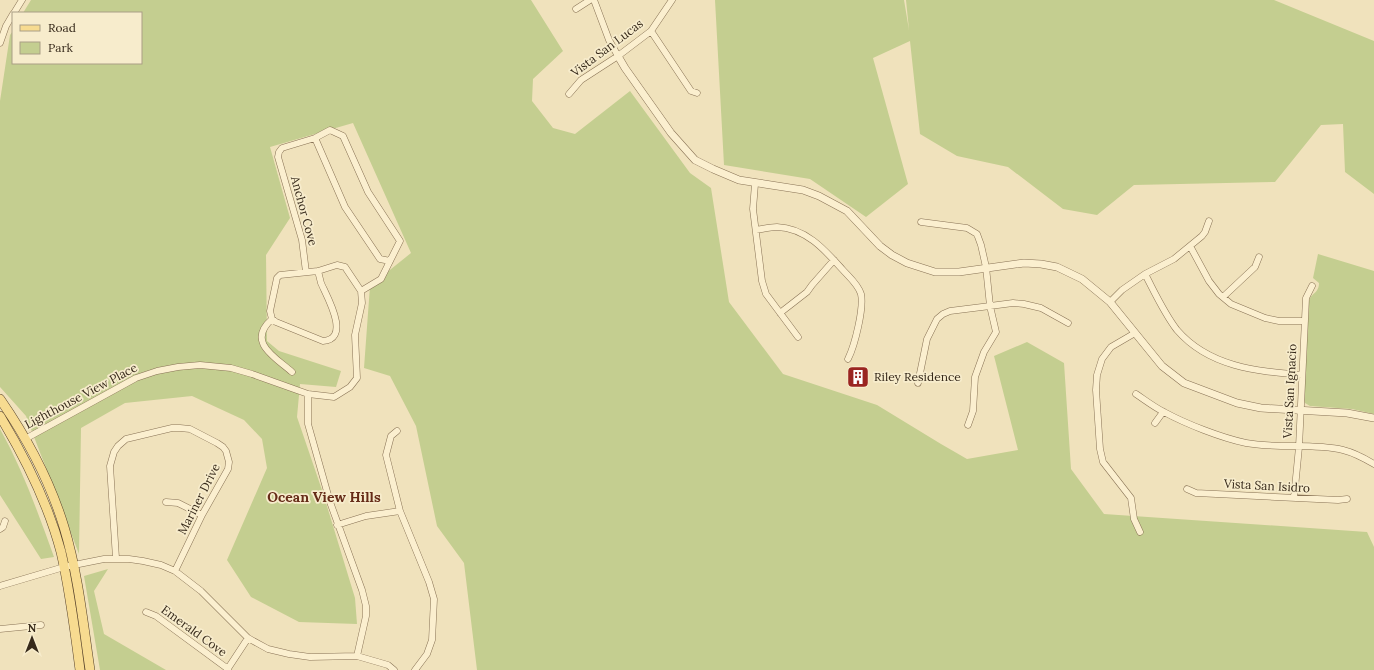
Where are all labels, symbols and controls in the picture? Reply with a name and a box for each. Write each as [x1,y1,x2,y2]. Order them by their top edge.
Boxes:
legend [12,12,142,64]
street label: Vista San Lucas [567,15,646,80]
text: Road [48,20,76,35]
text: Park [48,40,74,55]
street label: Anchor Cove [288,173,321,248]
street label: Vista San Ignacio [1279,343,1299,440]
street label: Lighthouse View Place [22,359,140,432]
building icon: Riley Residence [845,364,871,390]
place label: Riley Residence [874,369,961,384]
street label: Mariner Drive [174,460,223,537]
street label: Vista San Isidro [1223,476,1310,495]
district label: Ocean View Hills [267,488,381,506]
street label: Emerald Cove [159,602,230,660]
north arrow [12,618,52,658]
text: N [28,621,37,635]

